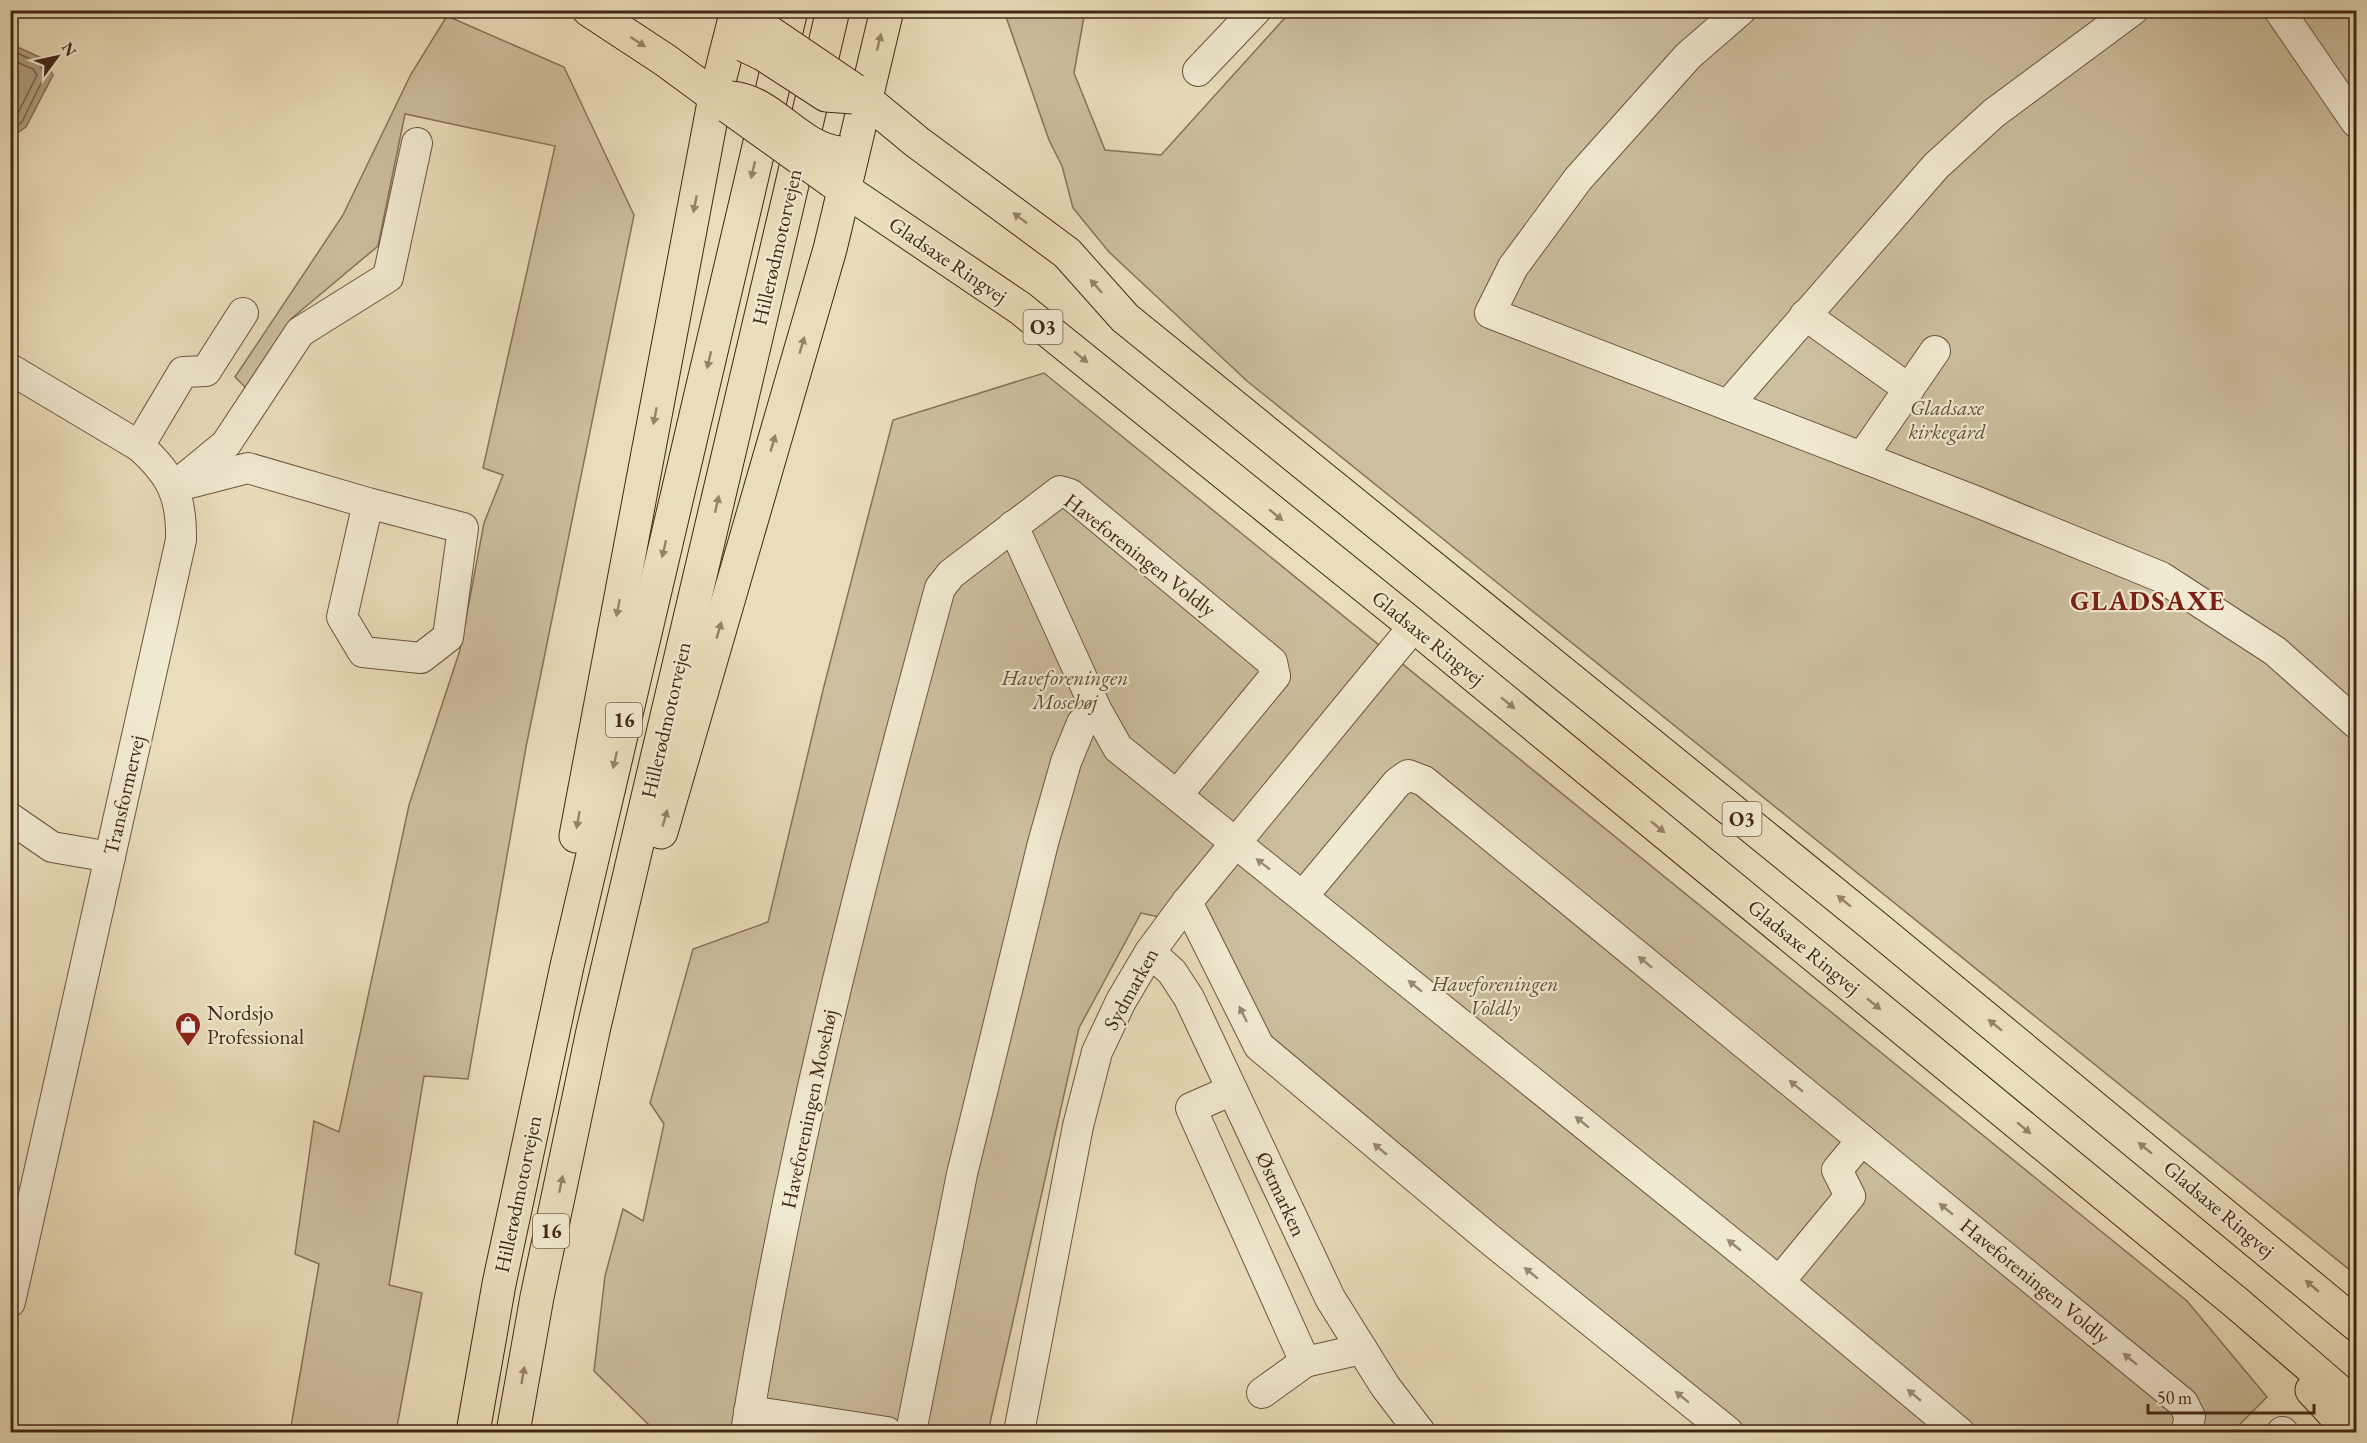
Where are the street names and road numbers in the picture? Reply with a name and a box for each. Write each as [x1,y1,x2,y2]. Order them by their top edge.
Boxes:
street label: Hillerødmotorvejen [745,166,808,328]
street label: Gladsaxe Ringvej [884,210,1013,309]
road number: O3 [1024,310,1062,344]
street label: Haveforeningen Voldly [1059,487,1222,623]
street label: Gladsaxe Ringvej [1366,584,1490,691]
street label: Hillerødmotorvejen [634,639,697,801]
road number: 16 [606,703,642,737]
street label: Transformervej [97,732,150,857]
road number: O3 [1722,802,1762,836]
street label: Gladsaxe Ringvej [1742,893,1866,1000]
street label: Sydmarken [1097,943,1164,1035]
street label: Haveforeningen Mosehøj [774,1007,843,1211]
street label: Hillerødmotorvejen [488,1113,547,1275]
street label: Østmarken [1250,1147,1313,1240]
street label: Gladsaxe Ringvej [2158,1154,2281,1263]
street label: Haveforeningen Voldly [1955,1212,2117,1350]
road number: 16 [533,1214,569,1248]

